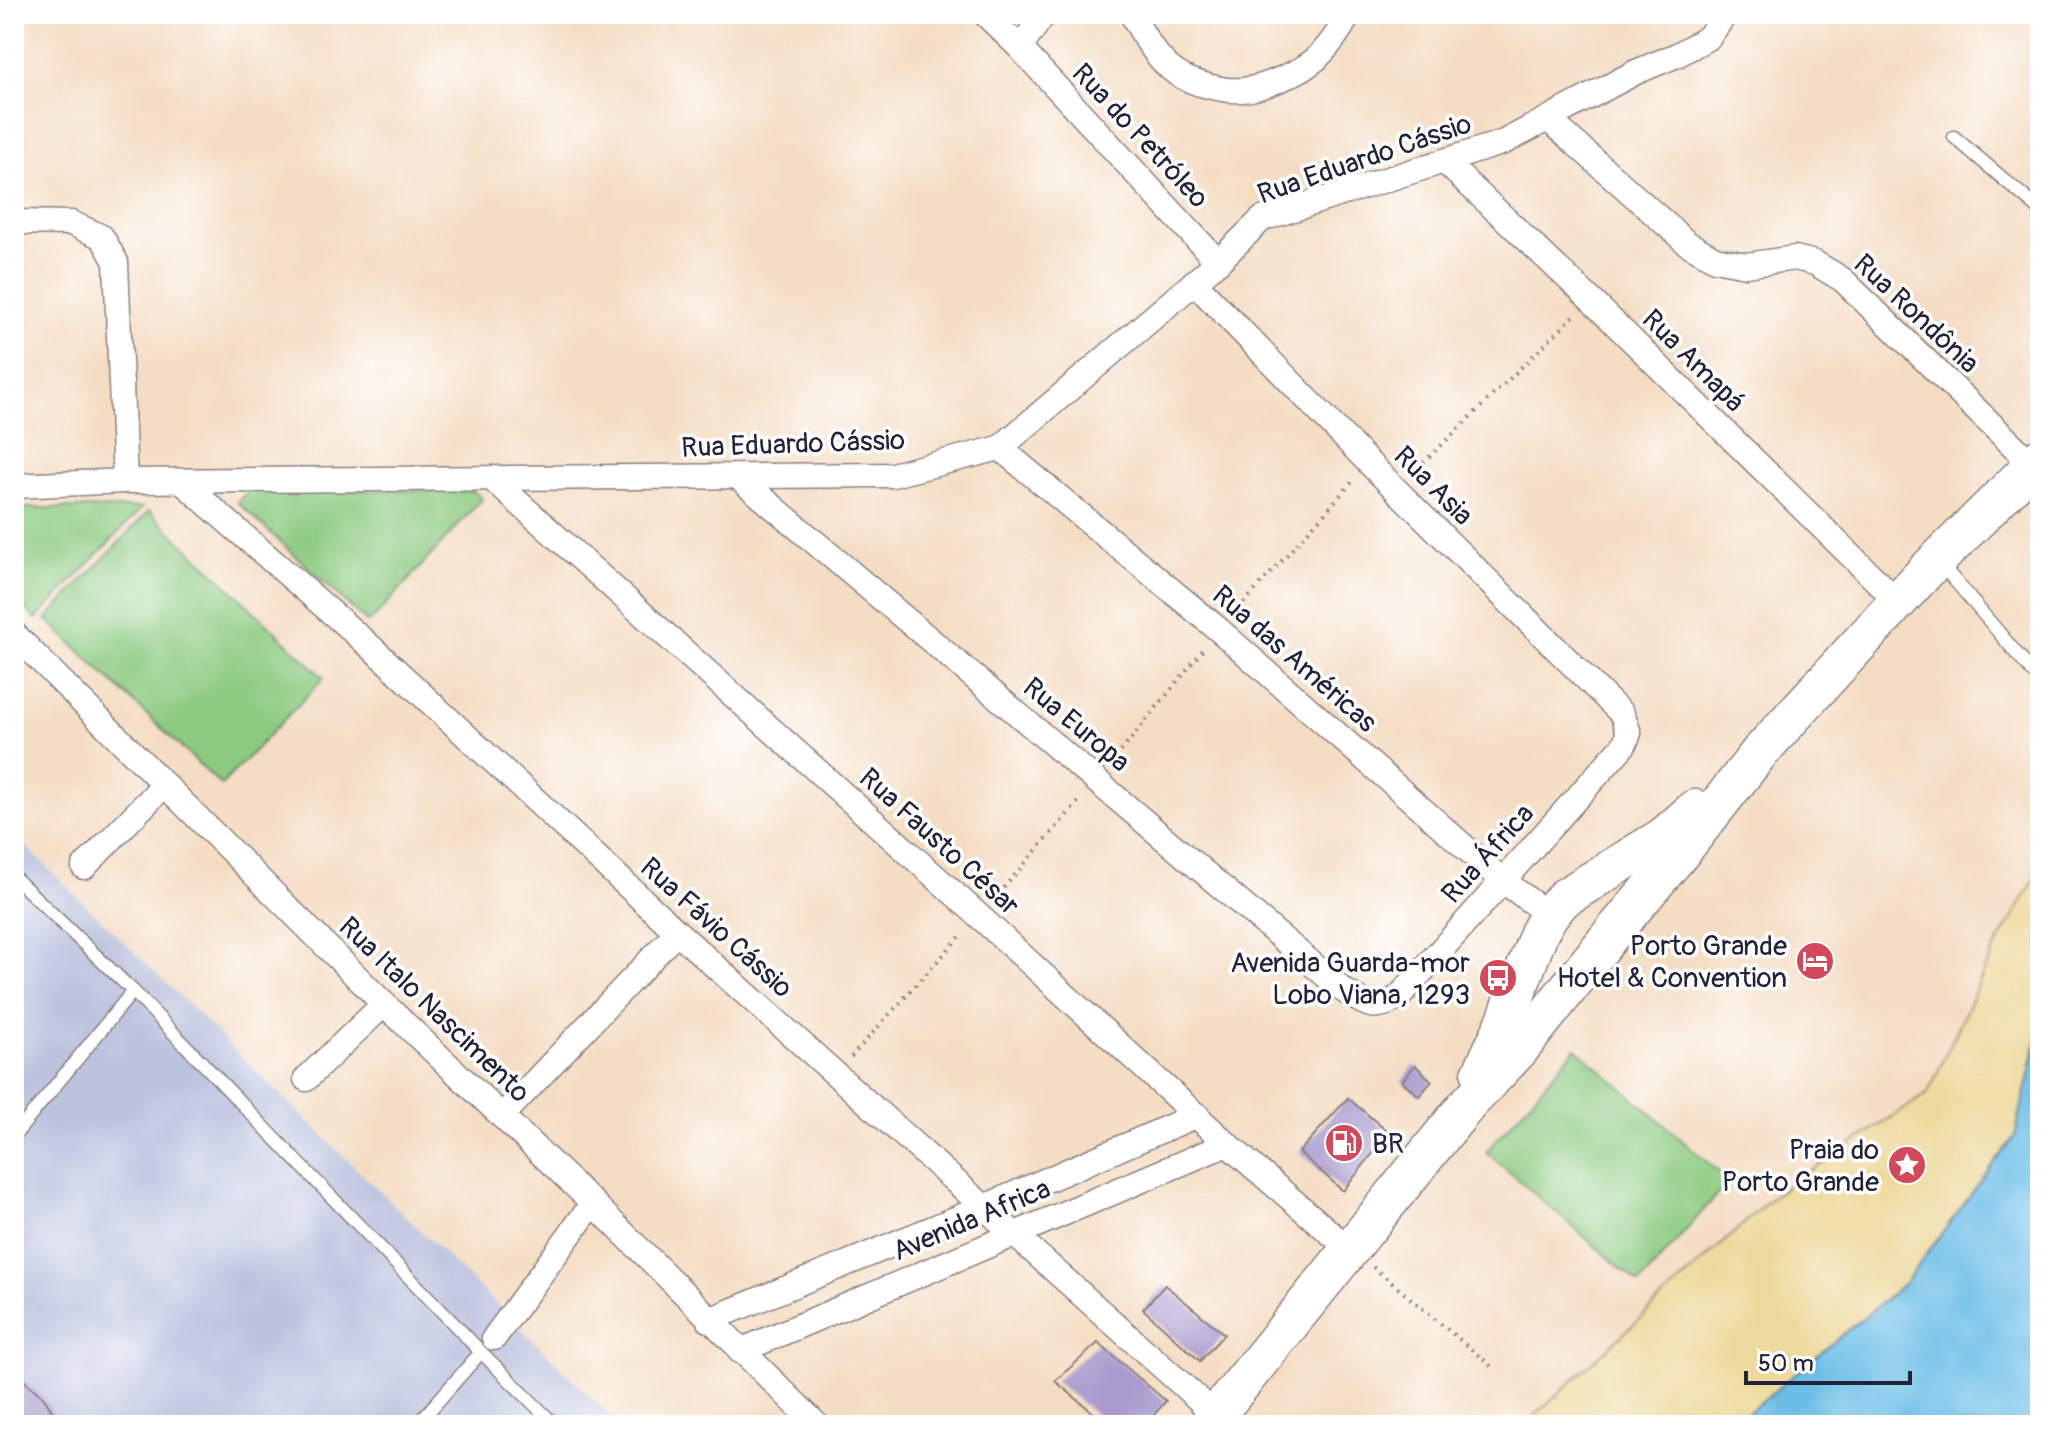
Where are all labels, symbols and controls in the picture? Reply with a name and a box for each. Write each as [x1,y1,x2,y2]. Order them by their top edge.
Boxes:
street label: Rua do Petróleo [1064,56,1216,216]
street label: Rua Eduardo Cássio [1253,106,1476,212]
street label: Rua Rondônia [1846,247,1986,381]
street label: Rua Amapá [1634,302,1752,420]
street label: Rua Eduardo Cássio [681,423,906,466]
street label: Rua Asia [1386,439,1480,533]
street label: Rua das Américas [1204,578,1384,741]
street label: Rua Europa [1015,670,1137,780]
street label: Rua Fausto César [852,761,1026,923]
street label: Rua África [1434,797,1542,911]
street label: Rua Fávio Cássio [632,850,800,1006]
street label: Rua Italo Nascimento [331,910,537,1110]
place label: Porto Grande Hotel & Convention [1557,929,1787,996]
hotel icon: Porto Grande Hotel & Convention [1794,940,1836,982]
place label: Avenida Guarda-mor Lobo Viana, 1293 [1230,946,1470,1013]
bus stop icon: Avenida Guarda-mor Lobo Viana, 1293 [1477,957,1519,999]
fuel station icon: BR [1323,1122,1365,1164]
place label: BR [1372,1127,1404,1162]
place label: Praia do Porto Grande [1722,1133,1879,1200]
place icon: Praia do Porto Grande [1886,1144,1928,1186]
street label: Avenida Africa [888,1171,1056,1269]
scale bar [1746,1335,1910,1385]
text: 50 m [1758,1349,1814,1378]

